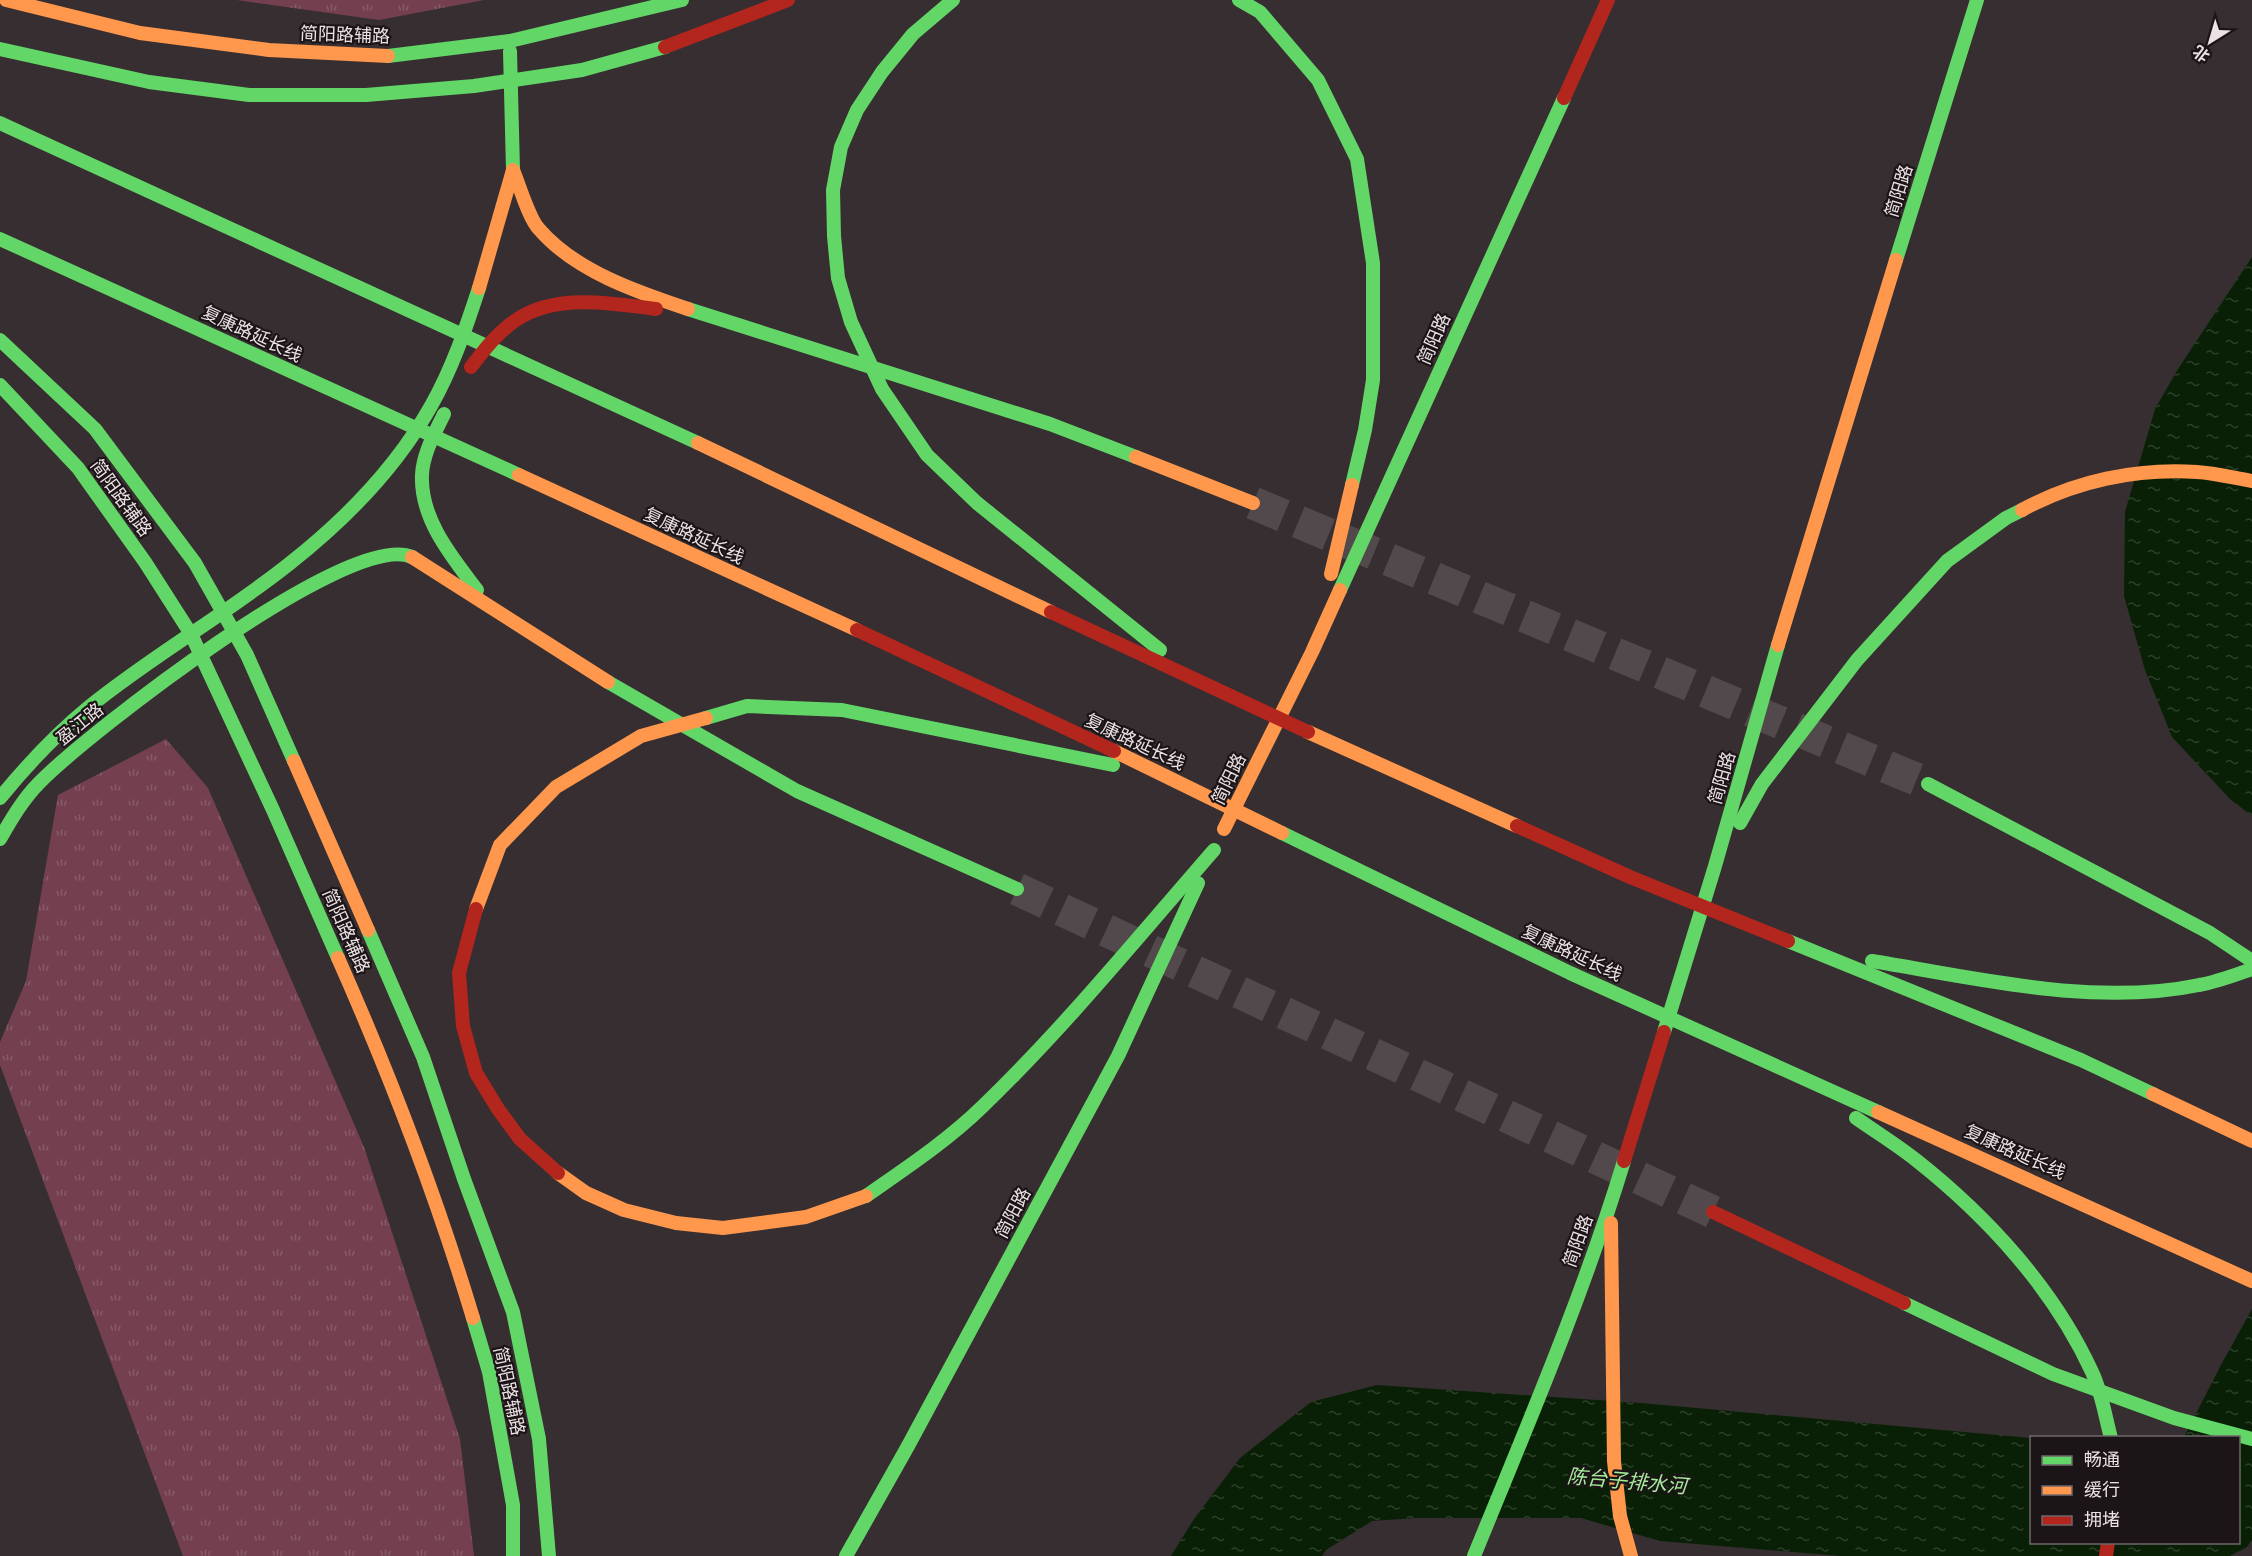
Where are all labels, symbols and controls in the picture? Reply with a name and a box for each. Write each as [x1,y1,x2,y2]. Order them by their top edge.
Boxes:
north arrow [2180,12,2240,72]
street label: 简阳路辅路 [300,22,390,47]
text: 北 [2189,41,2213,66]
street label: 简阳路 [1881,162,1916,220]
street label: 复康路延长线 [199,301,306,366]
street label: 简阳路 [1413,310,1454,368]
street label: 简阳路辅路 [86,455,156,540]
street label: 复康路延长线 [641,503,748,568]
street label: 盈江路 [52,698,107,749]
street label: 复康路延长线 [1082,709,1189,774]
street label: 简阳路 [1704,749,1739,807]
street label: 简阳路 [1207,750,1250,808]
street label: 简阳路辅路 [319,885,374,976]
street label: 复康路延长线 [1519,920,1626,985]
street label: 复康路延长线 [1962,1120,2069,1183]
street label: 简阳路 [991,1184,1035,1242]
street label: 简阳路 [1558,1212,1597,1270]
street label: 简阳路辅路 [490,1345,529,1437]
legend [2030,1436,2240,1544]
text: 畅通 [2084,1449,2120,1470]
water label: 陈台子排水河 [1566,1464,1692,1499]
text: 缓行 [2084,1479,2120,1500]
text: 拥堵 [2084,1509,2120,1530]

